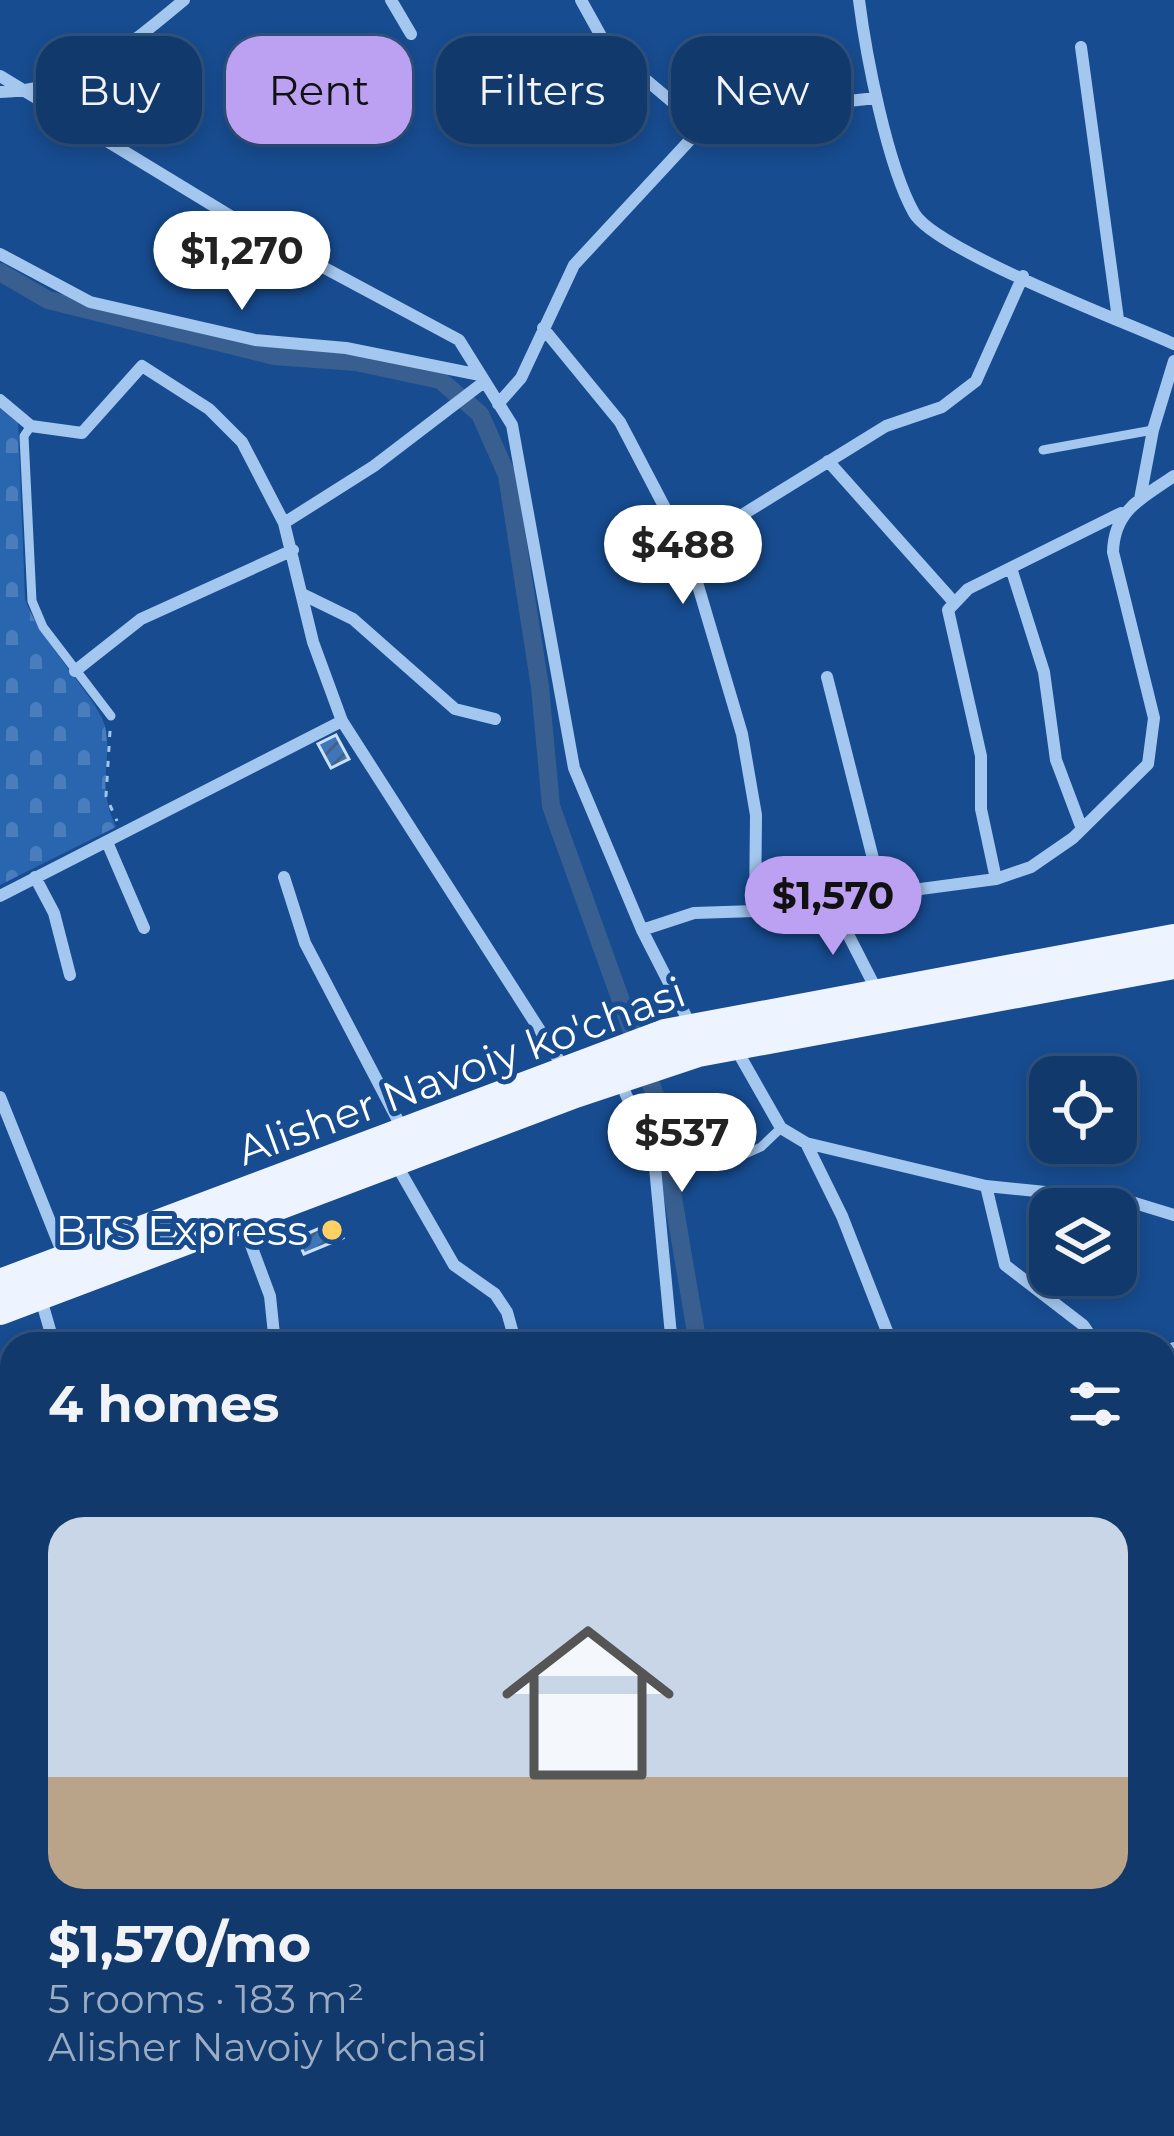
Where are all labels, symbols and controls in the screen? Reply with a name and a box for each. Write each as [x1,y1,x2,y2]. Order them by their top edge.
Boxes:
chip: Buy [36,36,202,144]
chip: Rent [226,36,412,144]
chip: Filters [436,36,647,144]
chip: New [671,36,851,144]
pin: $1,270 [144,211,340,313]
text: $1,270 [180,226,304,274]
pin: $488 [612,505,754,607]
text: $488 [631,520,735,568]
pin: $1,570 [735,856,931,958]
text: $1,570 [772,871,894,919]
street label: Alisher Navoiy ko'chasi [230,966,692,1176]
map controls [1029,1056,1137,1296]
button: locate [1029,1056,1137,1164]
pin: $537 [611,1093,753,1195]
text: $537 [635,1108,729,1156]
button: layers [1029,1188,1137,1296]
place label: BTS Express [56,1204,308,1256]
marker: BTS Express [319,1217,345,1243]
icon: filters [1062,1371,1128,1437]
text: 4 homes [48,1373,279,1435]
icon: home [480,1595,696,1811]
text: $1,570/mo [48,1913,311,1975]
text: 5 rooms · 183 m² [48,1975,364,2023]
text: Alisher Navoiy ko'chasi [48,2023,487,2071]

